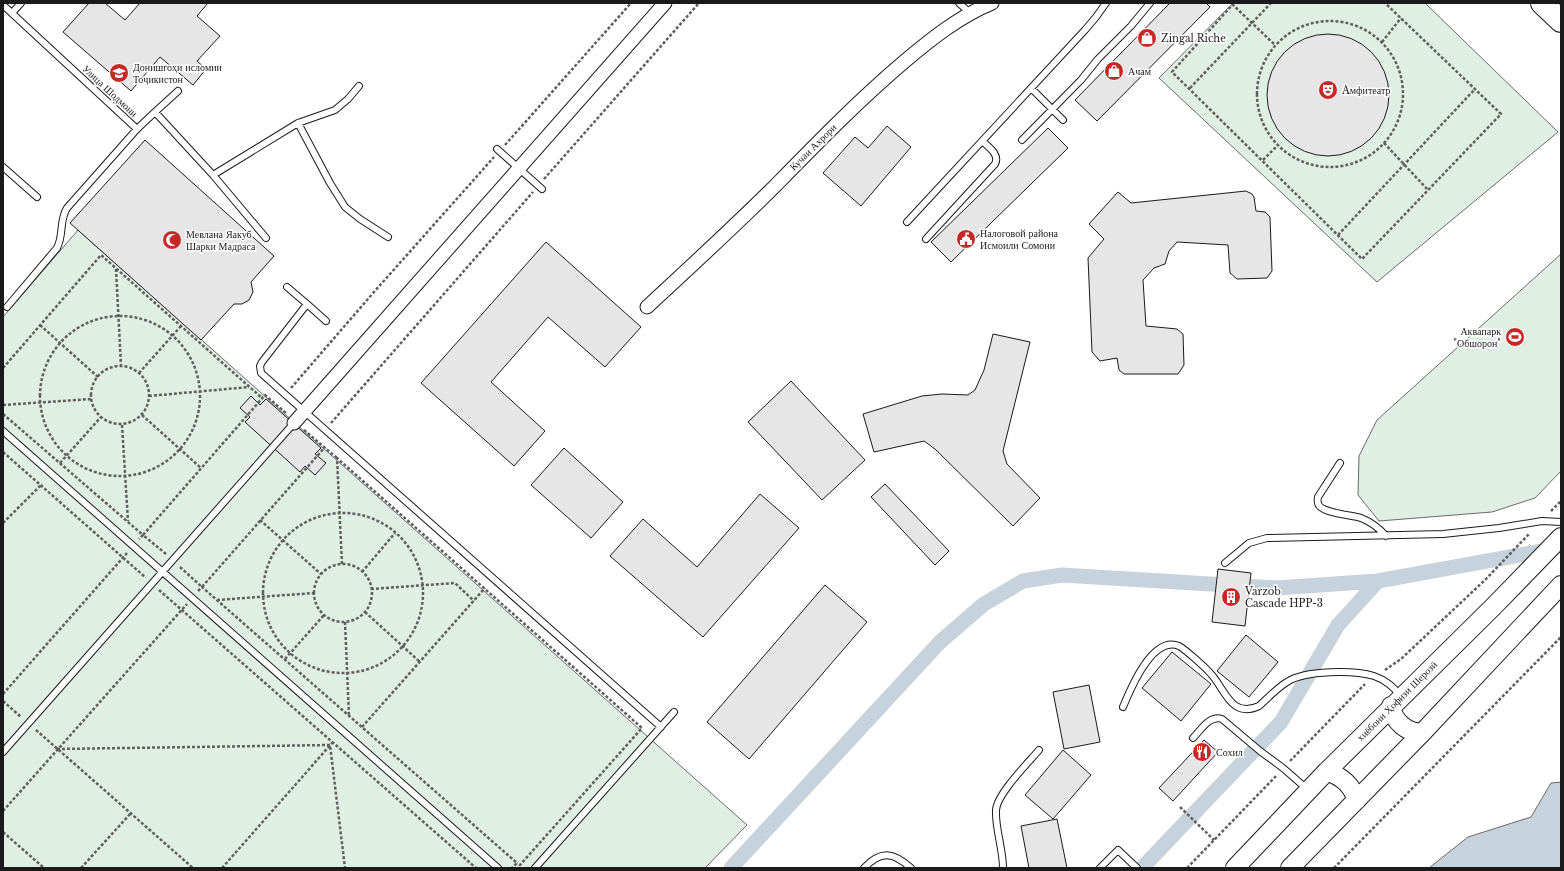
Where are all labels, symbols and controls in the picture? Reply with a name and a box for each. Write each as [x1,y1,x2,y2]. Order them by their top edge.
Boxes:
shop icon: Zingal Riche [1136,27,1158,49]
place label: Zingal Riche [1161,32,1226,45]
shop icon: Ачам [1103,60,1125,82]
place label: Донишгоҳи исломии Тоҷикистон [133,61,223,86]
street label: Улица Шодмони [80,62,141,120]
school or university icon: Донишгоҳи исломии Тоҷикистон [108,62,130,84]
place label: Ачам [1128,65,1152,78]
theatre icon: Aмфитеатр [1317,79,1339,101]
place label: Aмфитеатр [1341,84,1390,97]
street label: Кучаи Ахрори [787,120,840,173]
place label: Налоговой района Исмоили Сомони [980,227,1059,252]
place label: Мевлана Яакуб Шарки Мадраса [186,228,256,253]
public building icon: Налоговой района Исмоили Сомони [955,228,977,250]
mosque icon: Мевлана Яакуб Шарки Мадраса [161,229,183,251]
place label: Аквапарк "Обшорон" [1453,325,1501,350]
sports icon: Аквапарк "Обшорон" [1504,326,1526,348]
place label: Varzob Cascade HPP-3 [1244,585,1323,610]
building icon: Varzob Cascade HPP-3 [1220,586,1242,608]
street label: хиёбони Ҳофизи Шерозӣ [1354,658,1440,744]
restaurant icon: Сохил [1191,741,1213,763]
place label: Сохил [1216,746,1243,759]

